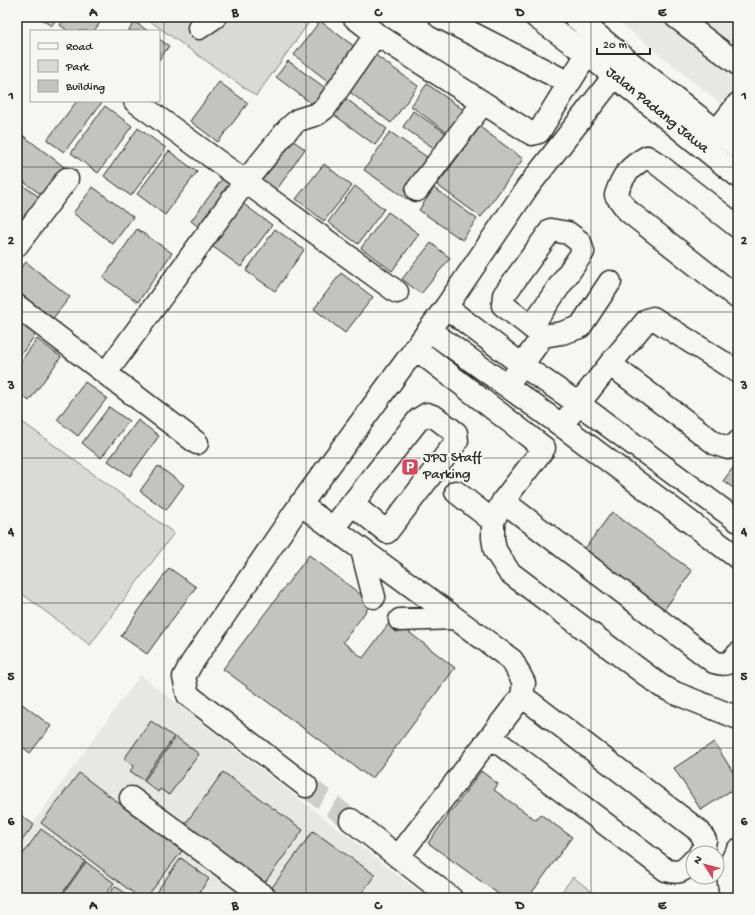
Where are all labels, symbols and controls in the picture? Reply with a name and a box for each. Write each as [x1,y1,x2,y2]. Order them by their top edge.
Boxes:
text: A [88,6,98,21]
text: B [231,6,240,21]
text: C [373,6,383,21]
text: D [515,6,525,21]
text: E [658,6,667,21]
legend [30,30,160,102]
scale bar [597,30,650,56]
text: 20 m [603,39,628,53]
text: Road [66,41,93,55]
text: Park [65,61,91,75]
street label: Jalan Padang Jawa [602,63,713,158]
text: Building [65,81,105,95]
text: 1 [7,89,14,104]
text: 1 [740,89,747,104]
text: 2 [8,234,15,249]
text: 2 [741,234,748,249]
text: 3 [7,379,15,394]
text: 3 [740,379,748,394]
place label: JPJ Staff Parking [422,449,483,484]
parking icon: JPJ Staff Parking [400,457,420,477]
text: 4 [7,525,15,540]
text: 4 [740,525,748,540]
text: 5 [8,670,15,685]
text: 5 [741,670,748,685]
text: 6 [8,815,15,830]
text: 6 [741,815,748,830]
north arrow [685,845,725,885]
text: N [692,854,705,867]
text: A [88,899,98,914]
text: B [231,899,240,914]
text: C [373,899,383,914]
text: D [515,899,525,914]
text: E [658,899,667,914]

